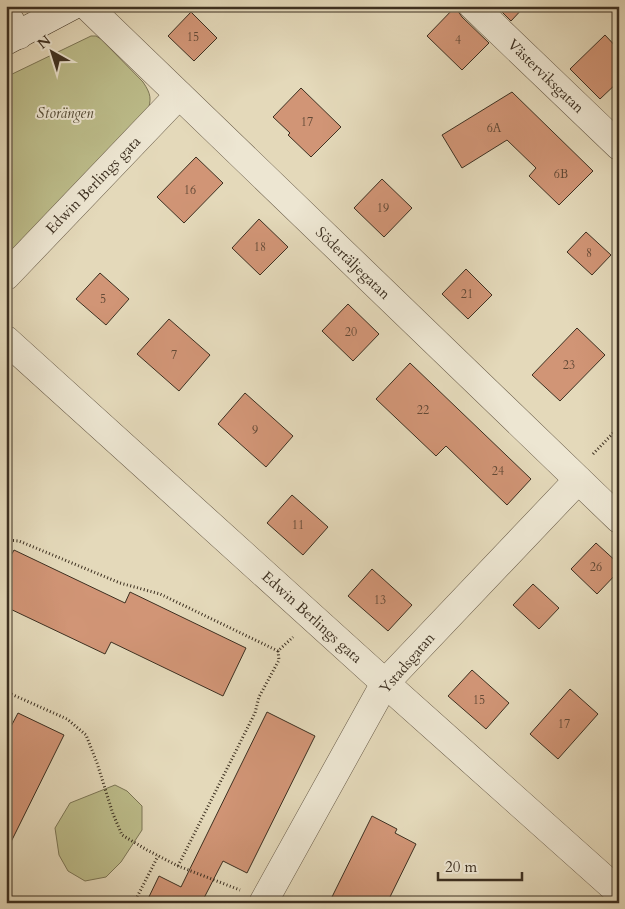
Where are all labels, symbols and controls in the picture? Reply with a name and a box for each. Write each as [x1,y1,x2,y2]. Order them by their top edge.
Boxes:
north arrow [28,28,78,78]
house number: 15 [187,29,199,45]
text: N [33,31,55,53]
house number: 4 [455,32,461,48]
street label: Västerviksgatan [503,34,589,118]
park label: Storängen [37,103,94,123]
house number: 17 [301,114,313,130]
house number: 6A [487,120,502,136]
street label: Edwin Berlings gata [41,131,145,238]
house number: 6B [554,166,568,182]
house number: 16 [184,182,196,198]
house number: 19 [377,200,389,216]
street label: Södertäljegatan [311,222,395,304]
house number: 18 [254,239,266,255]
house number: 8 [586,245,592,261]
house number: 21 [461,286,473,302]
house number: 5 [100,291,106,307]
house number: 20 [345,324,357,340]
house number: 7 [171,347,177,363]
house number: 23 [563,357,575,373]
house number: 22 [417,402,429,418]
house number: 9 [252,422,258,438]
house number: 24 [492,463,504,479]
house number: 11 [292,517,304,533]
house number: 26 [590,559,602,575]
street label: Edwin Berlings gata [258,567,367,668]
house number: 13 [374,592,386,608]
street label: Ystadsgatan [375,628,439,698]
house number: 15 [473,692,485,708]
house number: 17 [558,716,570,732]
scale bar [438,849,521,881]
text: 20 m [445,857,477,877]

